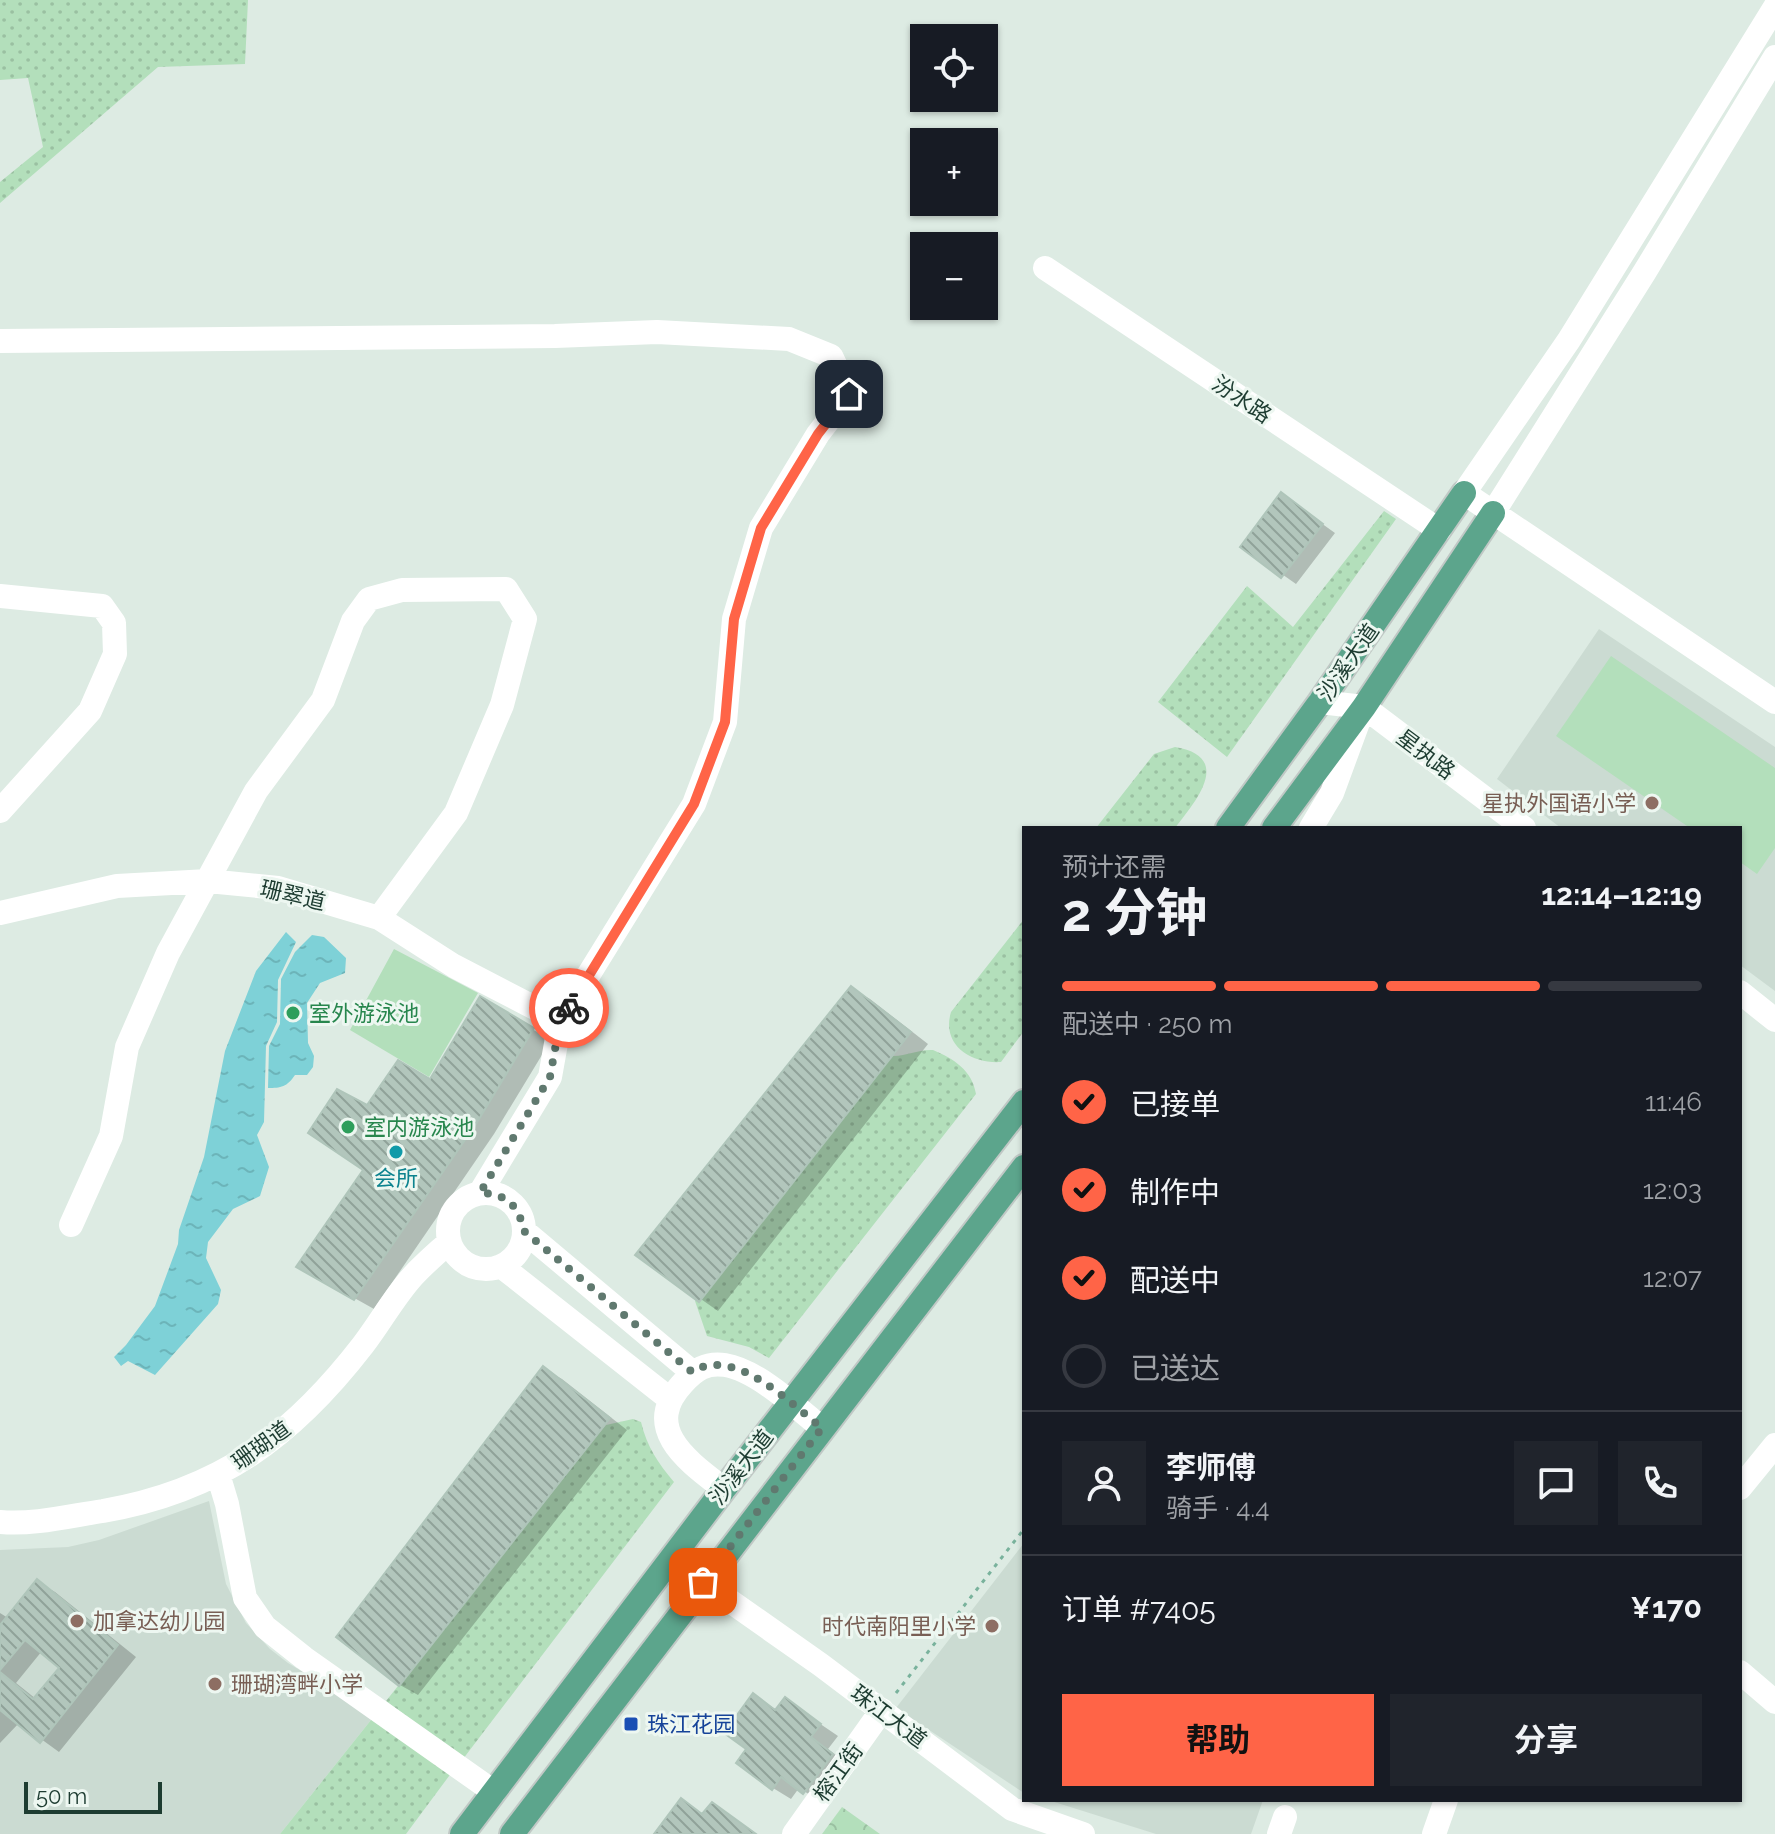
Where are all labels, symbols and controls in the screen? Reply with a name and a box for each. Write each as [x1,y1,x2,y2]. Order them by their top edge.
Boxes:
map controls [910,24,998,320]
button: locate [910,24,998,112]
button: + [910,128,998,216]
button: − [910,232,998,320]
pin [815,360,883,428]
street label: 汾水路 [1207,370,1277,428]
icon: home [827,372,871,416]
street label: 沙溪大道 [1312,618,1384,706]
street label: 星执路 [1392,724,1460,784]
place label: 星执外国语小学 [1482,790,1636,816]
marker: 星执外国语小学 [1643,794,1661,812]
text: 预计还需 [1062,852,1166,882]
street label: 珊翠道 [258,875,328,915]
text: 12:14–12:19 [1541,877,1702,912]
text: 2 分钟 [1062,882,1208,943]
courier [529,968,609,1048]
icon: bike [547,986,591,1030]
place label: 室外游泳池 [309,1000,419,1026]
marker: 室外游泳池 [284,1004,302,1022]
text: 配送中 · 250 m [1062,1009,1232,1039]
icon: check [1062,1080,1106,1124]
text: 已接单 [1130,1087,1220,1122]
text: 11:46 [1645,1087,1702,1117]
place label: 室内游泳池 [364,1114,474,1140]
marker: 室内游泳池 [339,1118,357,1136]
marker: 会所 [387,1143,405,1161]
place label: 会所 [374,1165,418,1191]
icon: check [1062,1168,1106,1212]
text: 制作中 [1130,1175,1220,1210]
text: 12:03 [1643,1175,1702,1205]
icon: check [1062,1256,1106,1300]
text: 配送中 [1130,1263,1220,1298]
text: 12:07 [1643,1263,1702,1293]
text: 已送达 [1130,1351,1220,1386]
street label: 珊瑚道 [227,1415,295,1475]
street label: 沙溪大道 [704,1424,778,1510]
button: person [1062,1441,1146,1525]
button: chat [1514,1441,1598,1525]
button: phone [1618,1441,1702,1525]
text: 李师傅 [1166,1450,1256,1485]
text: 骑手 · 4.4 [1166,1493,1269,1523]
pin [669,1548,737,1616]
icon: bag [681,1560,725,1604]
text: ¥170 [1631,1590,1702,1625]
text: 订单 #7405 [1062,1592,1216,1627]
place label: 加拿达幼儿园 [93,1608,225,1634]
marker: 加拿达幼儿园 [68,1612,86,1630]
place label: 时代南阳里小学 [822,1613,976,1639]
marker: 时代南阳里小学 [983,1617,1001,1635]
place label: 珊瑚湾畔小学 [231,1671,363,1697]
marker: 珊瑚湾畔小学 [206,1675,224,1693]
street label: 珠江大道 [846,1679,932,1753]
button: 帮助 [1062,1694,1374,1786]
button: 分享 [1390,1694,1702,1786]
place label: 珠江花园 [647,1711,735,1737]
marker: 珠江花园 [622,1715,640,1733]
street label: 榕江街 [808,1738,868,1806]
scale bar [24,1778,162,1814]
text: 50 m [36,1783,87,1809]

